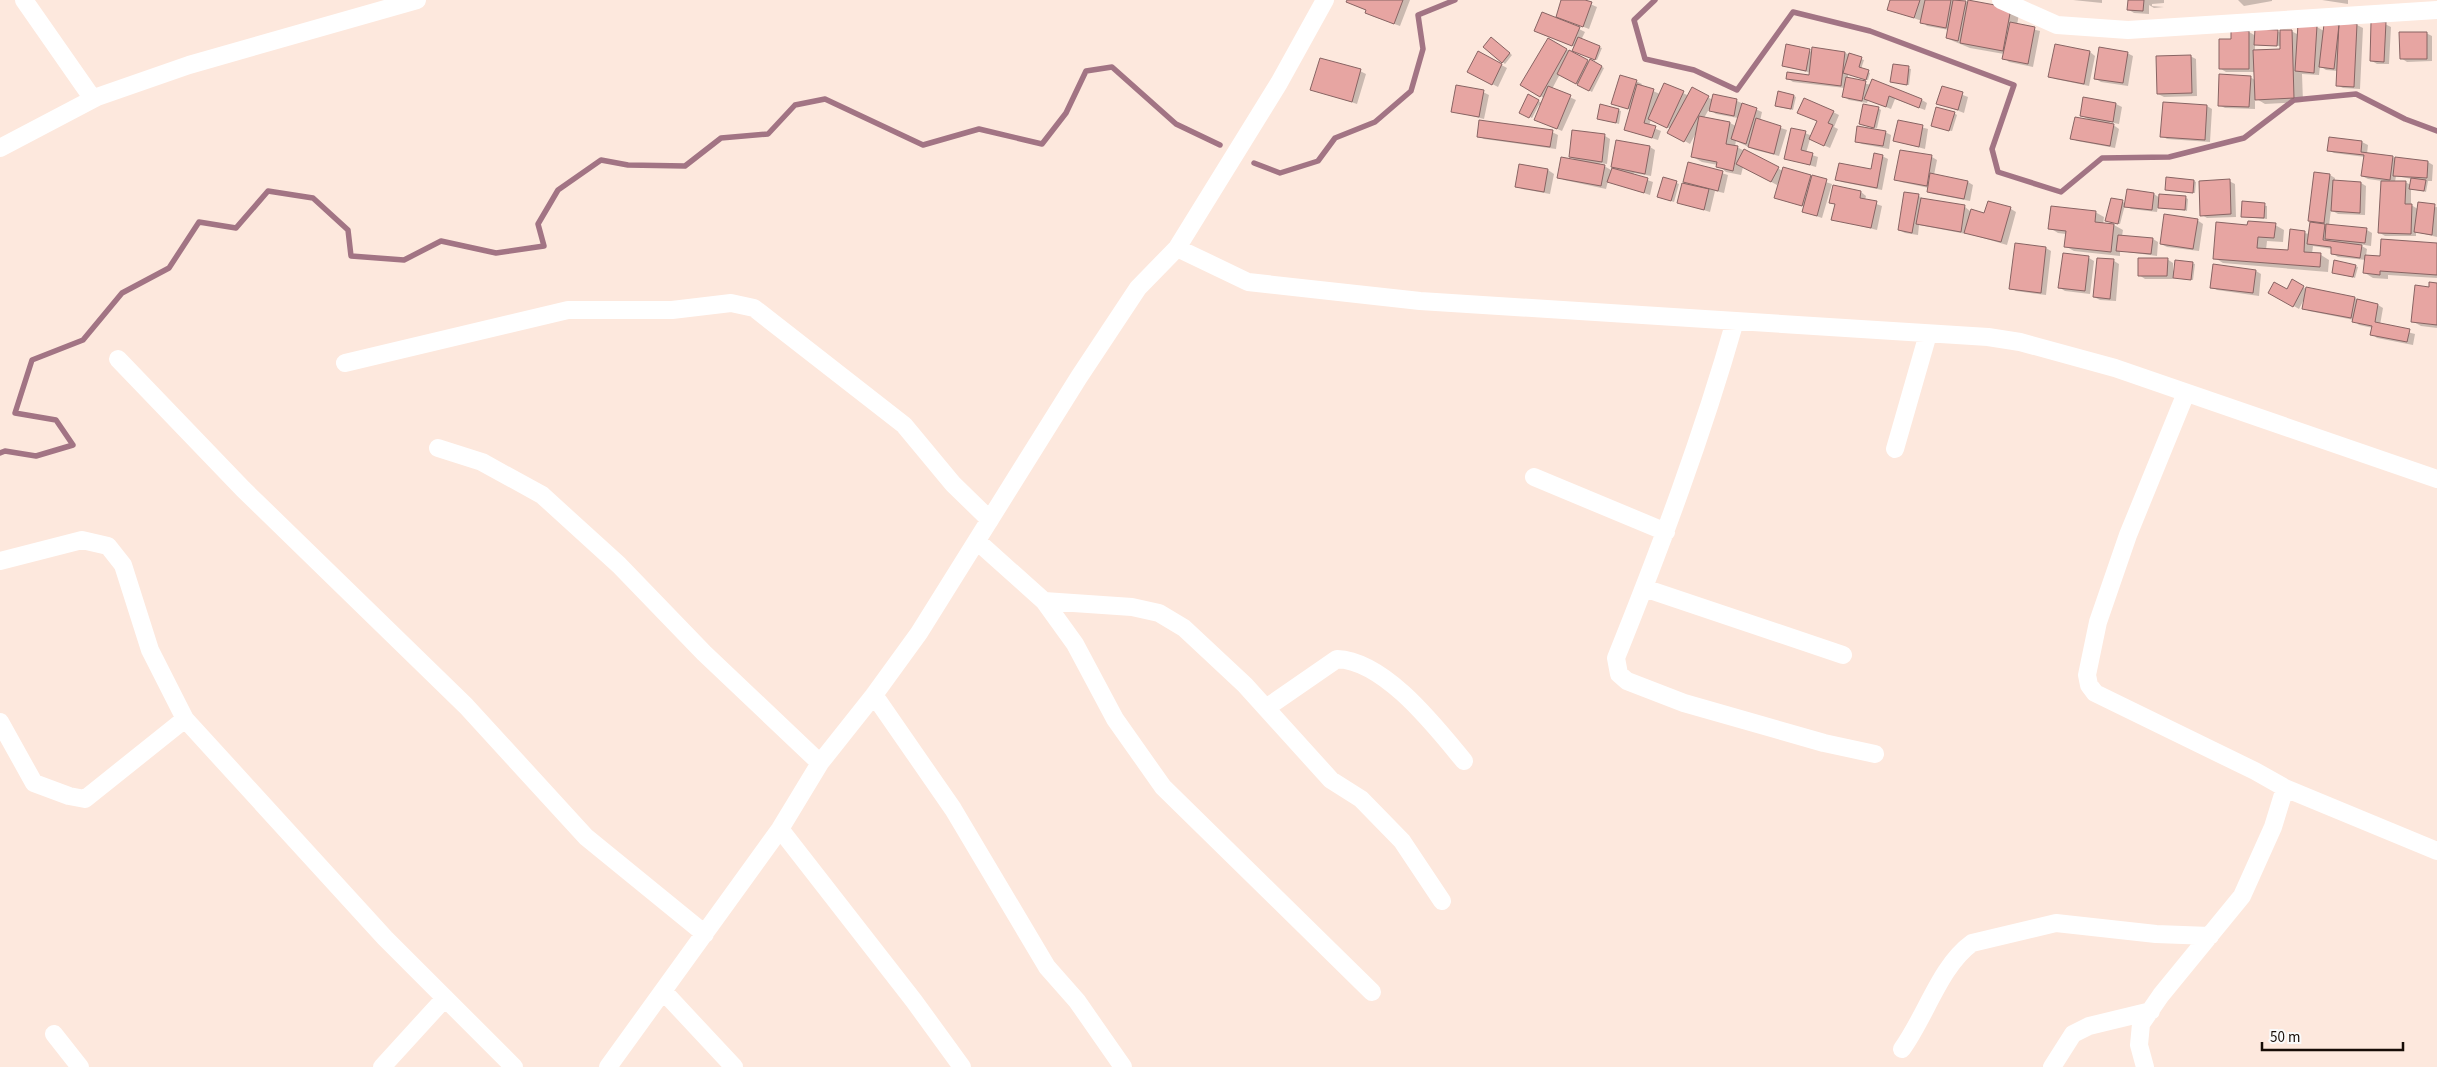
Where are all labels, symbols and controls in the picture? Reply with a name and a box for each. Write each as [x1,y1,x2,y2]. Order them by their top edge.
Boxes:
scale bar [2262,1020,2403,1052]
text: 50 m [2270,1027,2300,1048]

